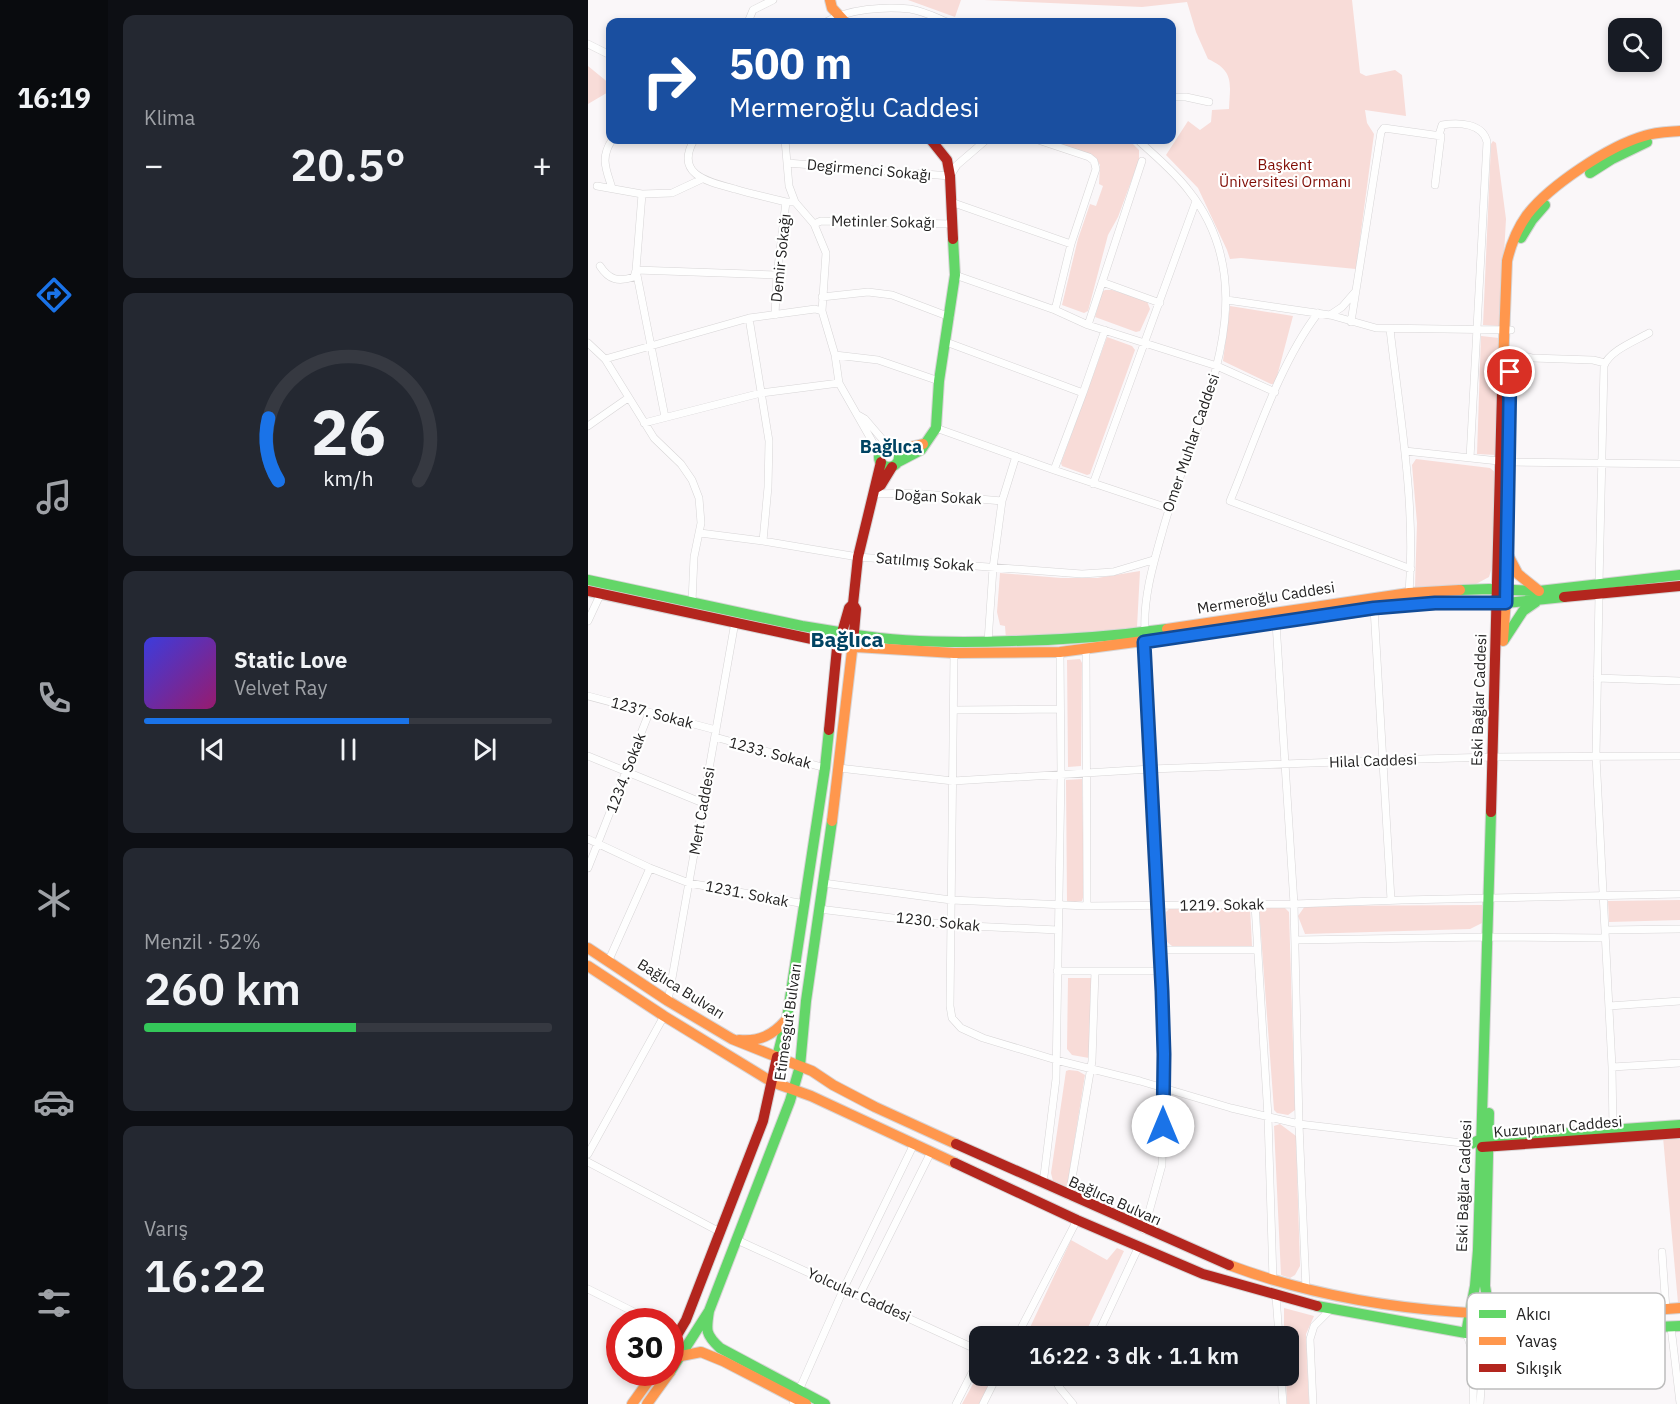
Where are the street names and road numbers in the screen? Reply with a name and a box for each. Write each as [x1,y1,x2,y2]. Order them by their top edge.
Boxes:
street label: Degirmenci Sokağı [806,155,932,184]
street label: Metinler Sokağı [831,211,935,232]
street label: Demir Sokağı [766,213,795,303]
street label: Omer Muhlar Caddesi [1158,371,1223,515]
street label: Doğan Sokak [894,485,982,508]
street label: Satılmış Sokak [875,548,975,575]
street label: Mermeroğlu Caddesi [1196,577,1336,618]
street label: Eski Bağlar Caddesi [1467,634,1490,766]
street label: 1237. Sokak [609,692,695,733]
street label: 1234. Sokak [602,730,650,816]
street label: 1233. Sokak [727,732,813,773]
street label: Hilal Caddesi [1329,749,1417,772]
street label: Mert Caddesi [684,766,719,856]
street label: 1231. Sokak [704,876,790,911]
street label: 1219. Sokak [1180,894,1264,915]
street label: 1230. Sokak [895,908,981,935]
street label: Bağlıca Bulvarı [634,954,728,1023]
street label: Etimesgut Bulvarı [770,962,805,1082]
street label: Kuzupınarı Caddesi [1493,1111,1623,1142]
street label: Eski Bağlar Caddesi [1452,1120,1475,1252]
street label: Bağlıca Bulvarı [1066,1172,1164,1229]
street label: Yolcular Caddesi [804,1263,914,1326]

